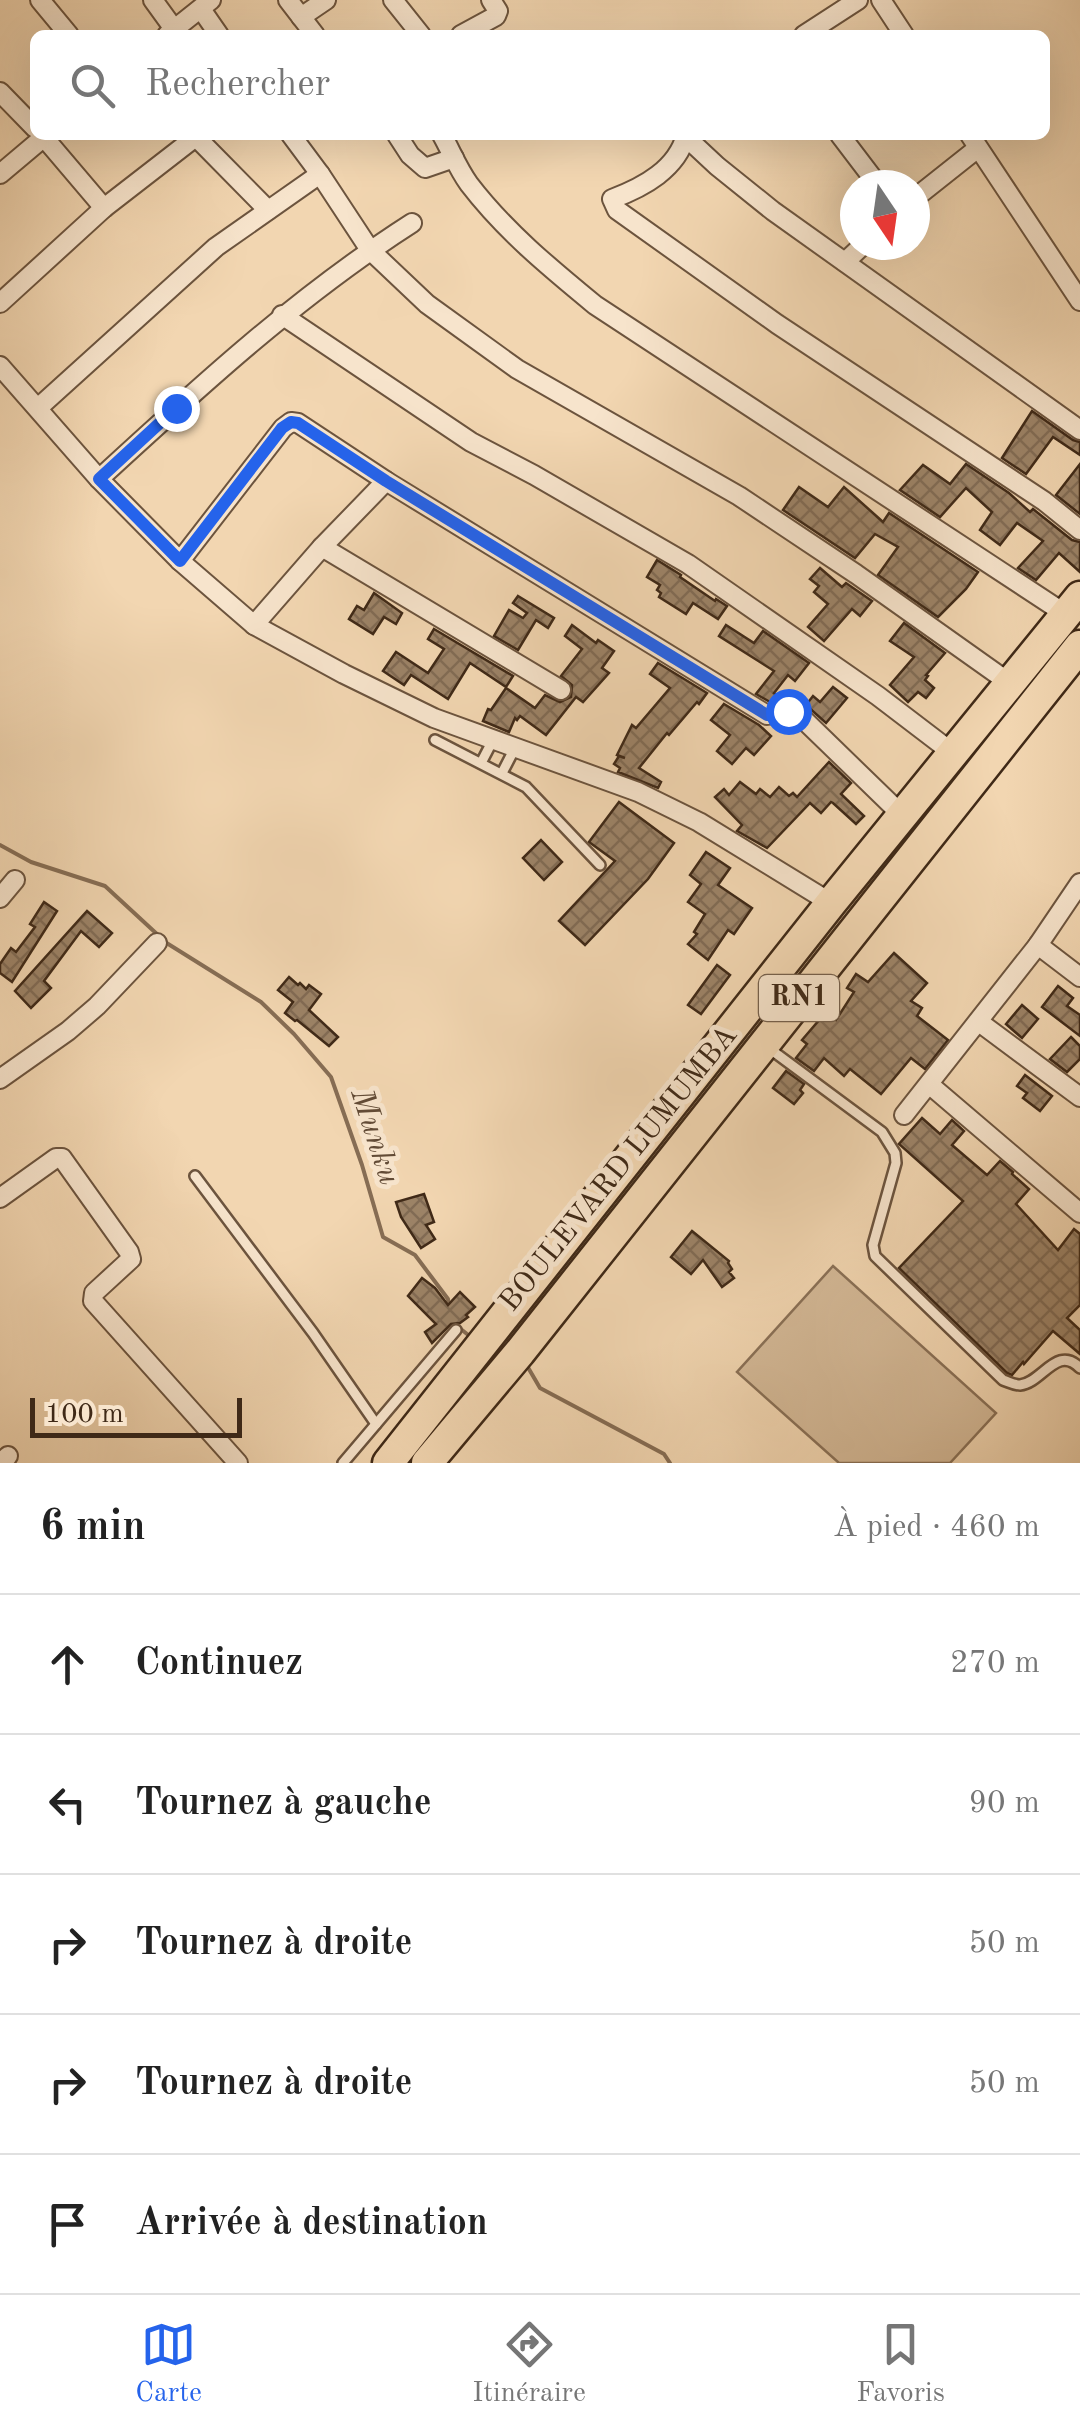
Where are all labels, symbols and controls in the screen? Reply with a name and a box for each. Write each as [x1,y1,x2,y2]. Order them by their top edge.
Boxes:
search box [30,30,1050,140]
icon: search [65,58,120,113]
text: Rechercher [145,66,330,104]
north arrow [840,170,930,260]
route end [154,386,200,432]
route start [766,689,812,735]
road number: RN1 [759,975,839,1021]
street label: BOULEVARD LUMUMBA [495,1020,743,1318]
water label: Munku [343,1084,405,1189]
scale bar [30,1393,242,1438]
text: 100 m [45,1401,124,1429]
text: 6 min [40,1507,146,1549]
text: À pied · 460 m [833,1512,1040,1544]
icon: ahead [40,1637,95,1692]
text: Continuez [135,1645,303,1683]
text: 270 m [950,1648,1040,1680]
icon: left [40,1777,95,1832]
text: Tournez à gauche [135,1785,432,1823]
text: 90 m [969,1788,1040,1820]
icon: right [40,1917,95,1972]
text: Tournez à droite [135,1925,413,1963]
text: 50 m [969,1928,1040,1960]
icon: right [40,2057,95,2112]
text: Tournez à droite [135,2065,413,2103]
text: 50 m [969,2068,1040,2100]
icon: arrive [40,2197,95,2252]
text: Arrivée à destination [135,2205,488,2243]
tab: Carte [135,2317,202,2412]
tab: Itinéraire [472,2317,586,2412]
tab: Favoris [856,2317,945,2412]

